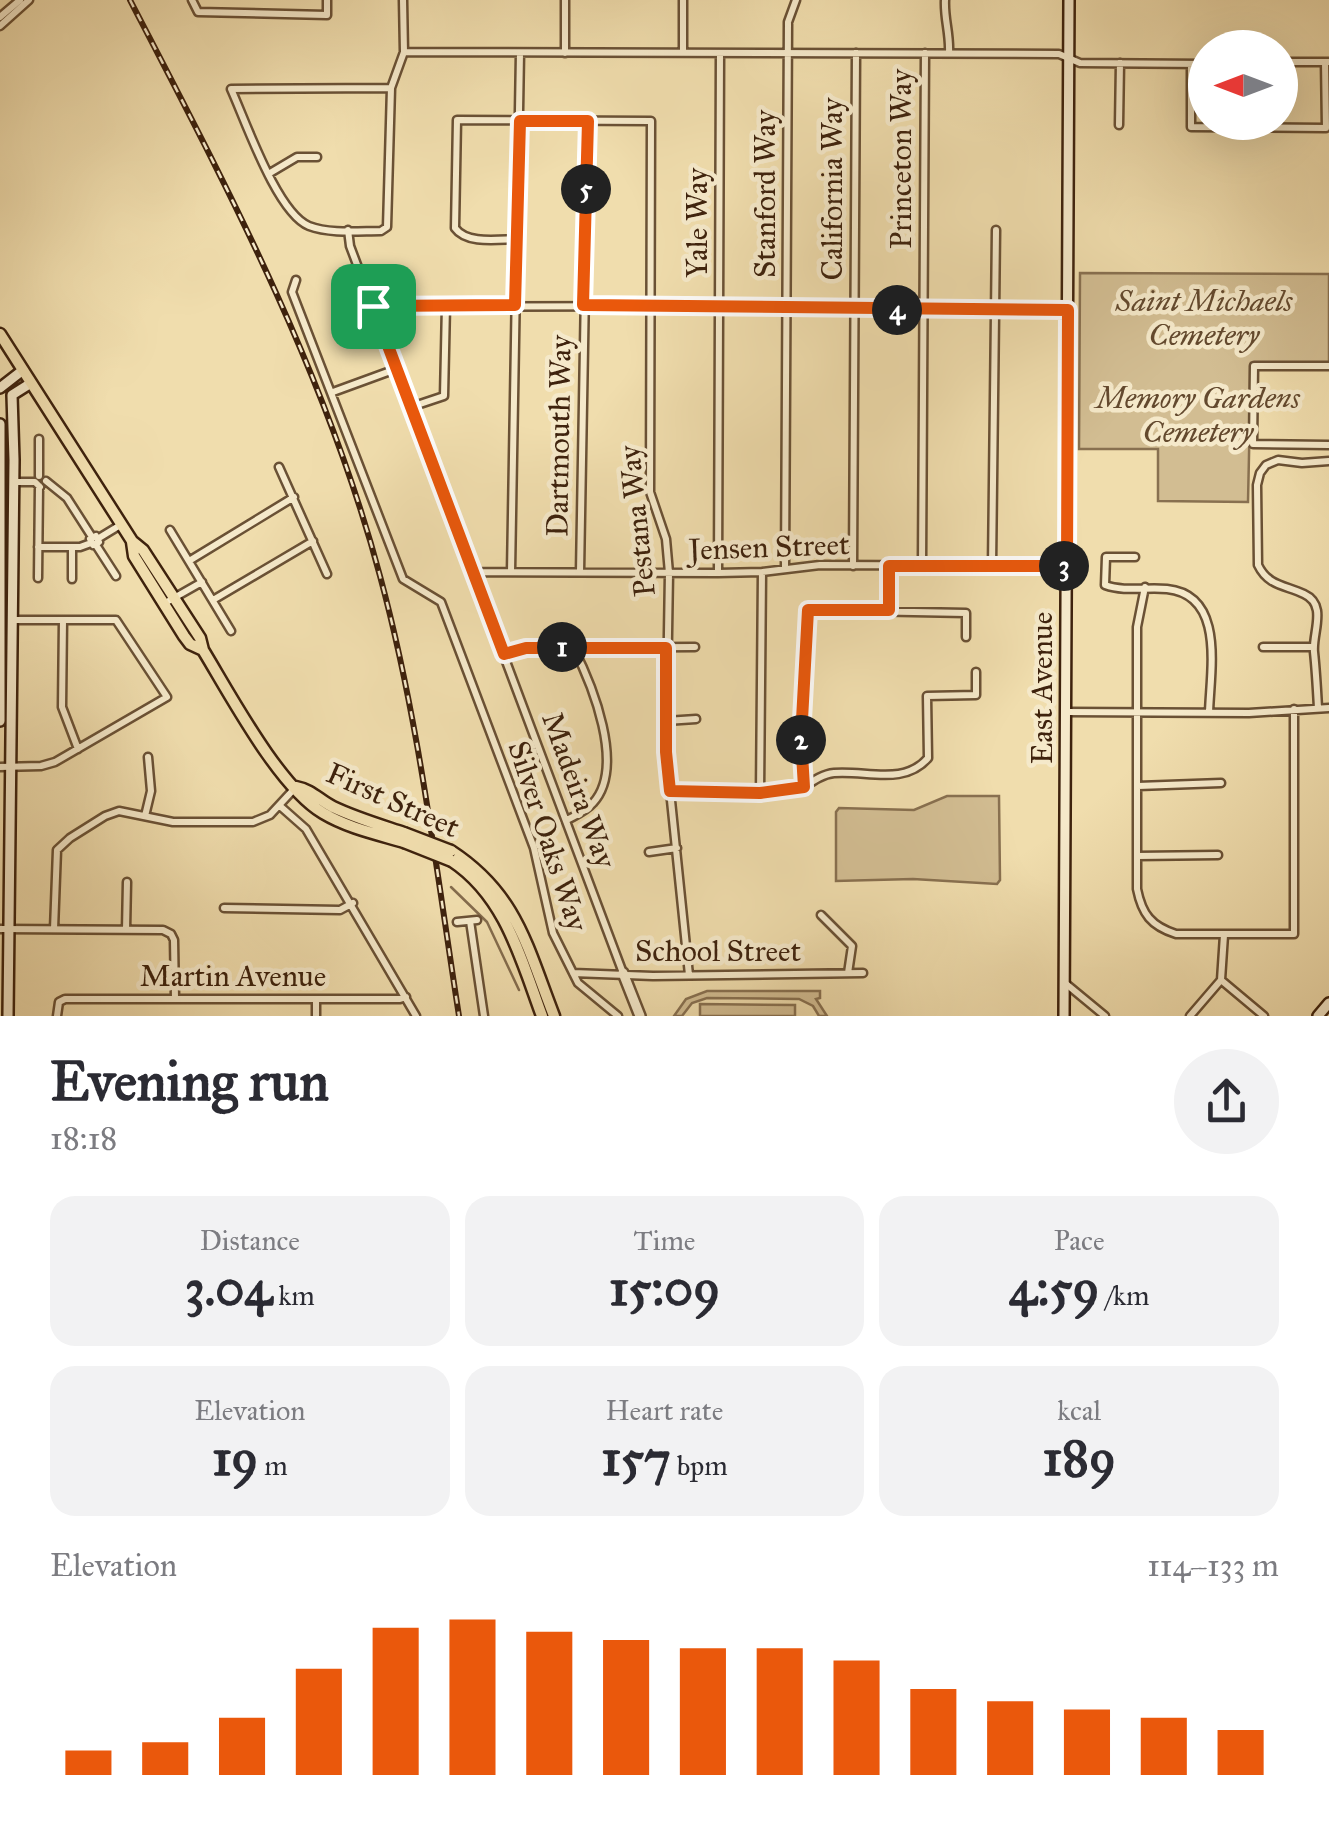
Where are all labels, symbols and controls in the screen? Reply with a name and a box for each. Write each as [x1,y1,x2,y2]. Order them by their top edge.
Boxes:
north arrow [1188,30,1298,140]
map controls [1188,30,1298,140]
street label: Princeton Way [883,68,919,249]
street label: California Way [814,97,850,280]
street label: Stanford Way [747,109,783,278]
pin: 5 [561,164,611,214]
street label: Yale Way [679,167,715,278]
text: 5 [579,171,593,206]
pin [331,264,416,349]
icon: arrive [346,279,401,334]
park label: Saint Michaels Cemetery [1115,283,1294,353]
pin: 4 [872,285,922,335]
text: 4 [889,292,905,327]
street label: Dartmouth Way [539,334,579,537]
park label: Memory Gardens Cemetery [1093,380,1301,450]
street label: Pestana Way [611,443,663,598]
street label: Jensen Street [685,526,850,568]
pin: 3 [1039,541,1089,591]
text: 3 [1058,548,1070,583]
street label: East Avenue [1024,612,1060,764]
pin: 1 [537,622,587,672]
text: 1 [556,629,568,664]
street label: Madeira Way [534,707,624,874]
pin: 2 [776,715,826,765]
text: 2 [794,722,808,757]
street label: Silver Oaks Way [500,736,596,936]
street label: First Street [321,755,465,845]
street label: School Street [635,933,801,969]
street label: Martin Avenue [140,958,326,994]
text: Evening run [50,1048,329,1115]
button: share [1174,1049,1279,1154]
text: 18:18 [50,1119,117,1158]
text: Distance [200,1223,300,1258]
text: Time [633,1223,695,1258]
text: Pace [1054,1223,1105,1258]
text: 3.04 [185,1258,272,1319]
text: 15:09 [609,1258,720,1319]
text: 4:59 [1009,1258,1099,1319]
text: km [272,1278,315,1313]
text: /km [1099,1278,1149,1313]
text: Elevation [194,1393,305,1428]
text: Heart rate [606,1393,723,1428]
text: kcal [1057,1393,1101,1428]
text: 19 [212,1428,258,1489]
text: 157 [601,1428,671,1489]
text: 189 [1043,1428,1116,1489]
text: m [258,1448,288,1483]
text: bpm [671,1448,728,1483]
text: Elevation [50,1546,177,1585]
text: 114–133 m [1147,1546,1279,1585]

